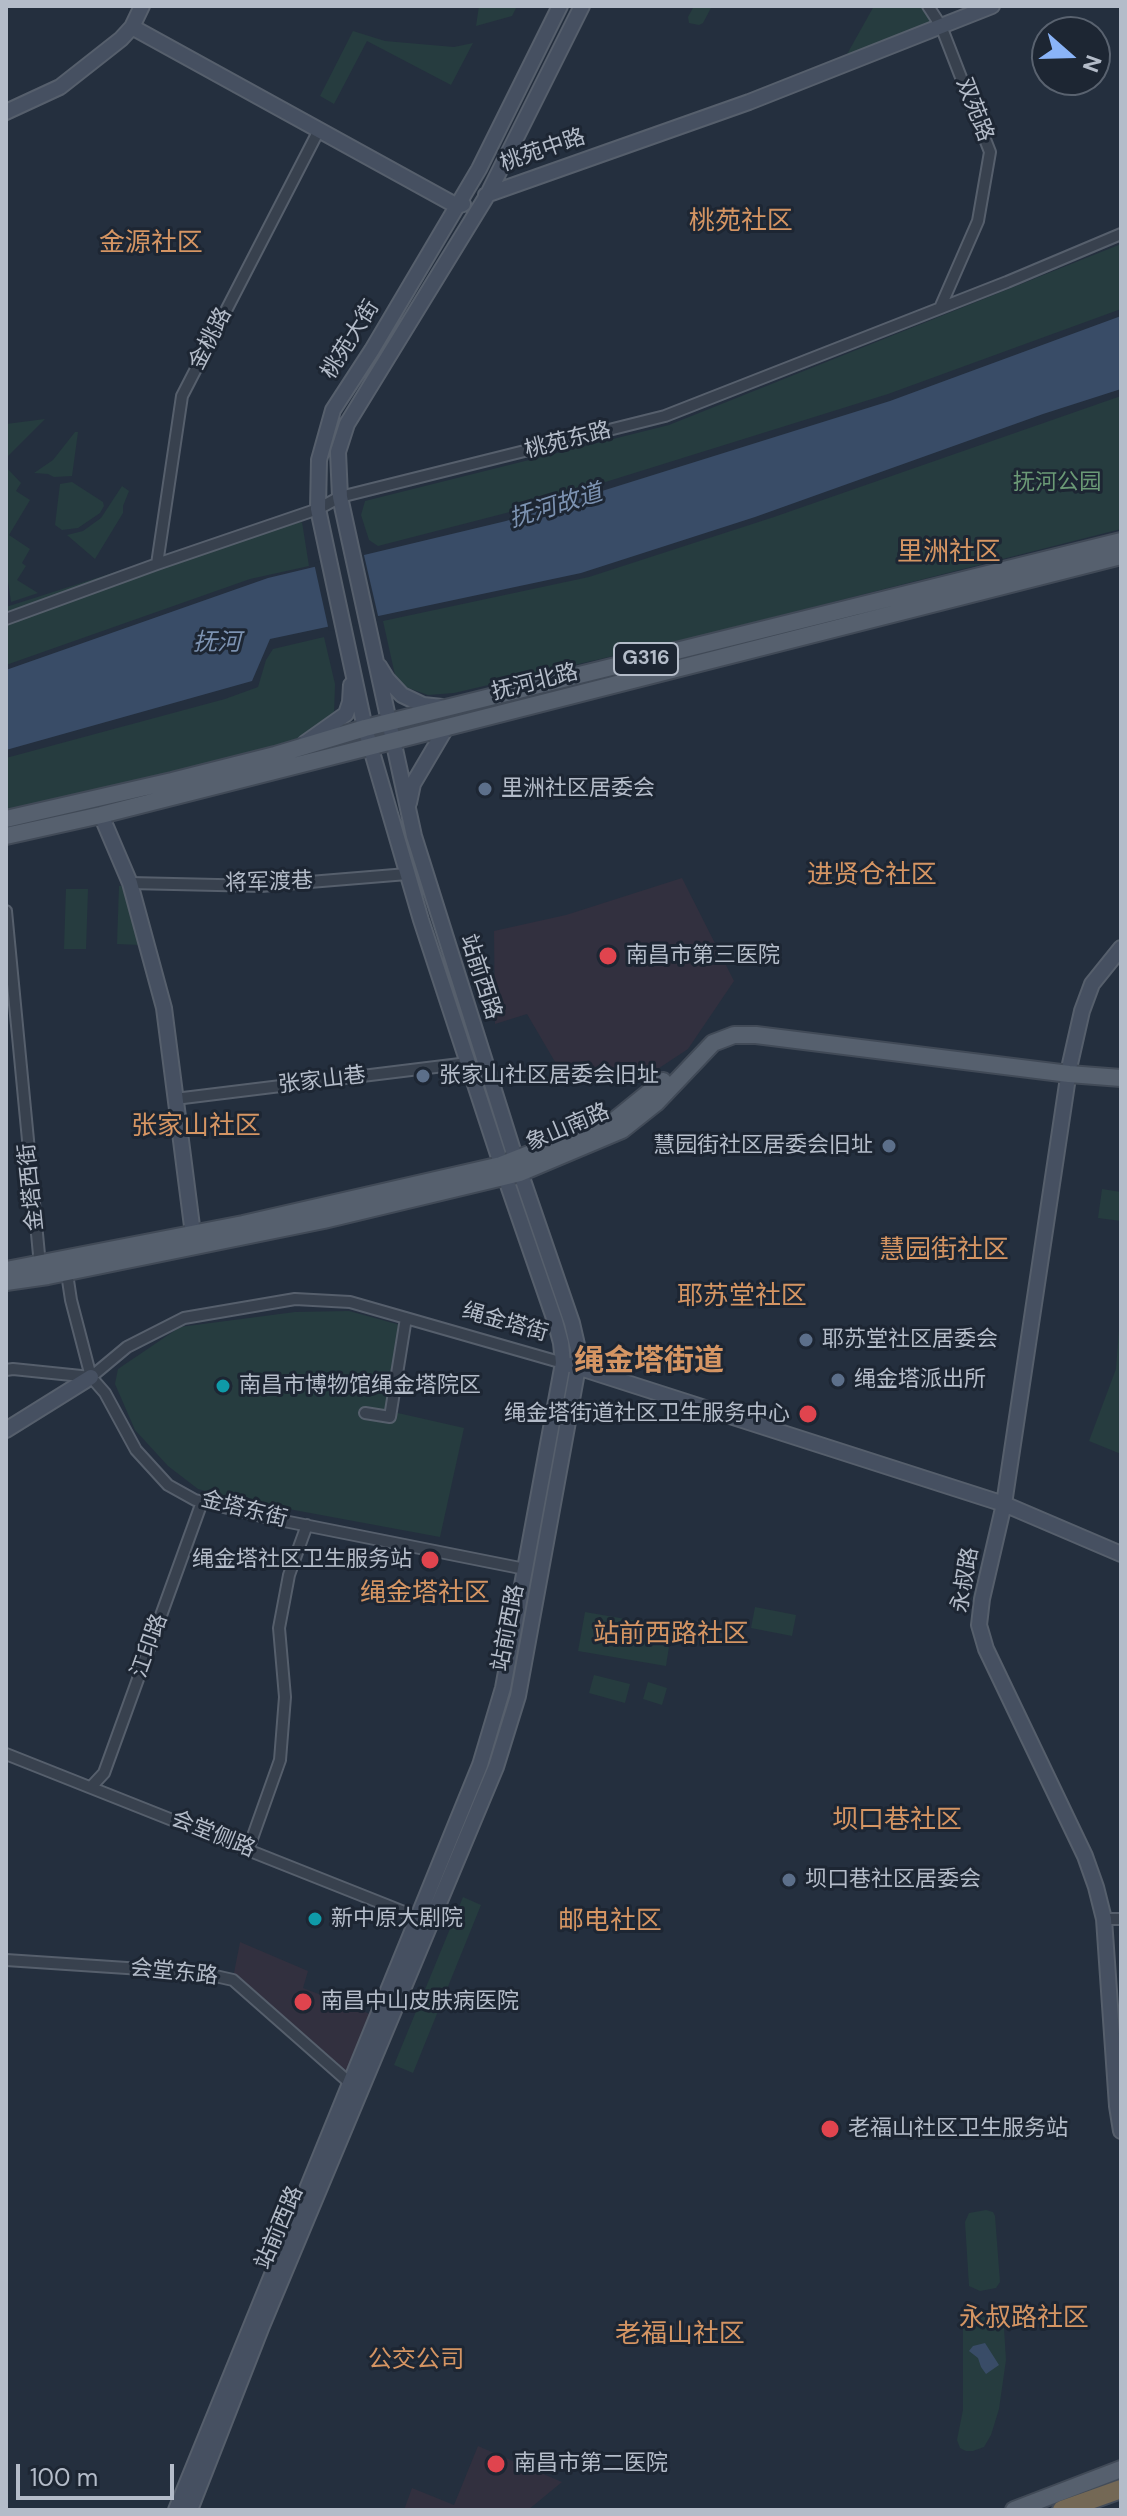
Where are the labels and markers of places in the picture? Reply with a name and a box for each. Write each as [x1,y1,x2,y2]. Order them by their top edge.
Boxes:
place label: 里洲社区居委会 [501,776,655,802]
marker: 里洲社区居委会 [476,780,494,798]
place label: 南昌市第三医院 [626,943,780,969]
marker: 南昌市第三医院 [597,945,619,967]
place label: 张家山社区居委会旧址 [439,1063,659,1089]
marker: 张家山社区居委会旧址 [414,1067,432,1085]
place label: 慧园街社区居委会旧址 [653,1133,873,1159]
marker: 慧园街社区居委会旧址 [880,1137,898,1155]
place label: 耶苏堂社区居委会 [822,1327,998,1353]
marker: 耶苏堂社区居委会 [797,1331,815,1349]
place label: 绳金塔派出所 [854,1367,986,1393]
marker: 绳金塔派出所 [829,1371,847,1389]
place label: 南昌市博物馆绳金塔院区 [239,1373,481,1399]
marker: 南昌市博物馆绳金塔院区 [214,1377,232,1395]
place label: 绳金塔街道社区卫生服务中心 [504,1401,790,1427]
marker: 绳金塔街道社区卫生服务中心 [797,1403,819,1425]
place label: 绳金塔社区卫生服务站 [192,1547,412,1573]
marker: 绳金塔社区卫生服务站 [419,1549,441,1571]
place label: 坝口巷社区居委会 [805,1867,981,1893]
marker: 坝口巷社区居委会 [780,1871,798,1889]
place label: 新中原大剧院 [331,1906,463,1932]
marker: 新中原大剧院 [306,1910,324,1928]
place label: 南昌中山皮肤病医院 [321,1989,519,2015]
marker: 南昌中山皮肤病医院 [292,1991,314,2013]
place label: 老福山社区卫生服务站 [848,2116,1068,2142]
marker: 老福山社区卫生服务站 [819,2118,841,2140]
place label: 南昌市第二医院 [514,2451,668,2477]
marker: 南昌市第二医院 [485,2453,507,2475]

